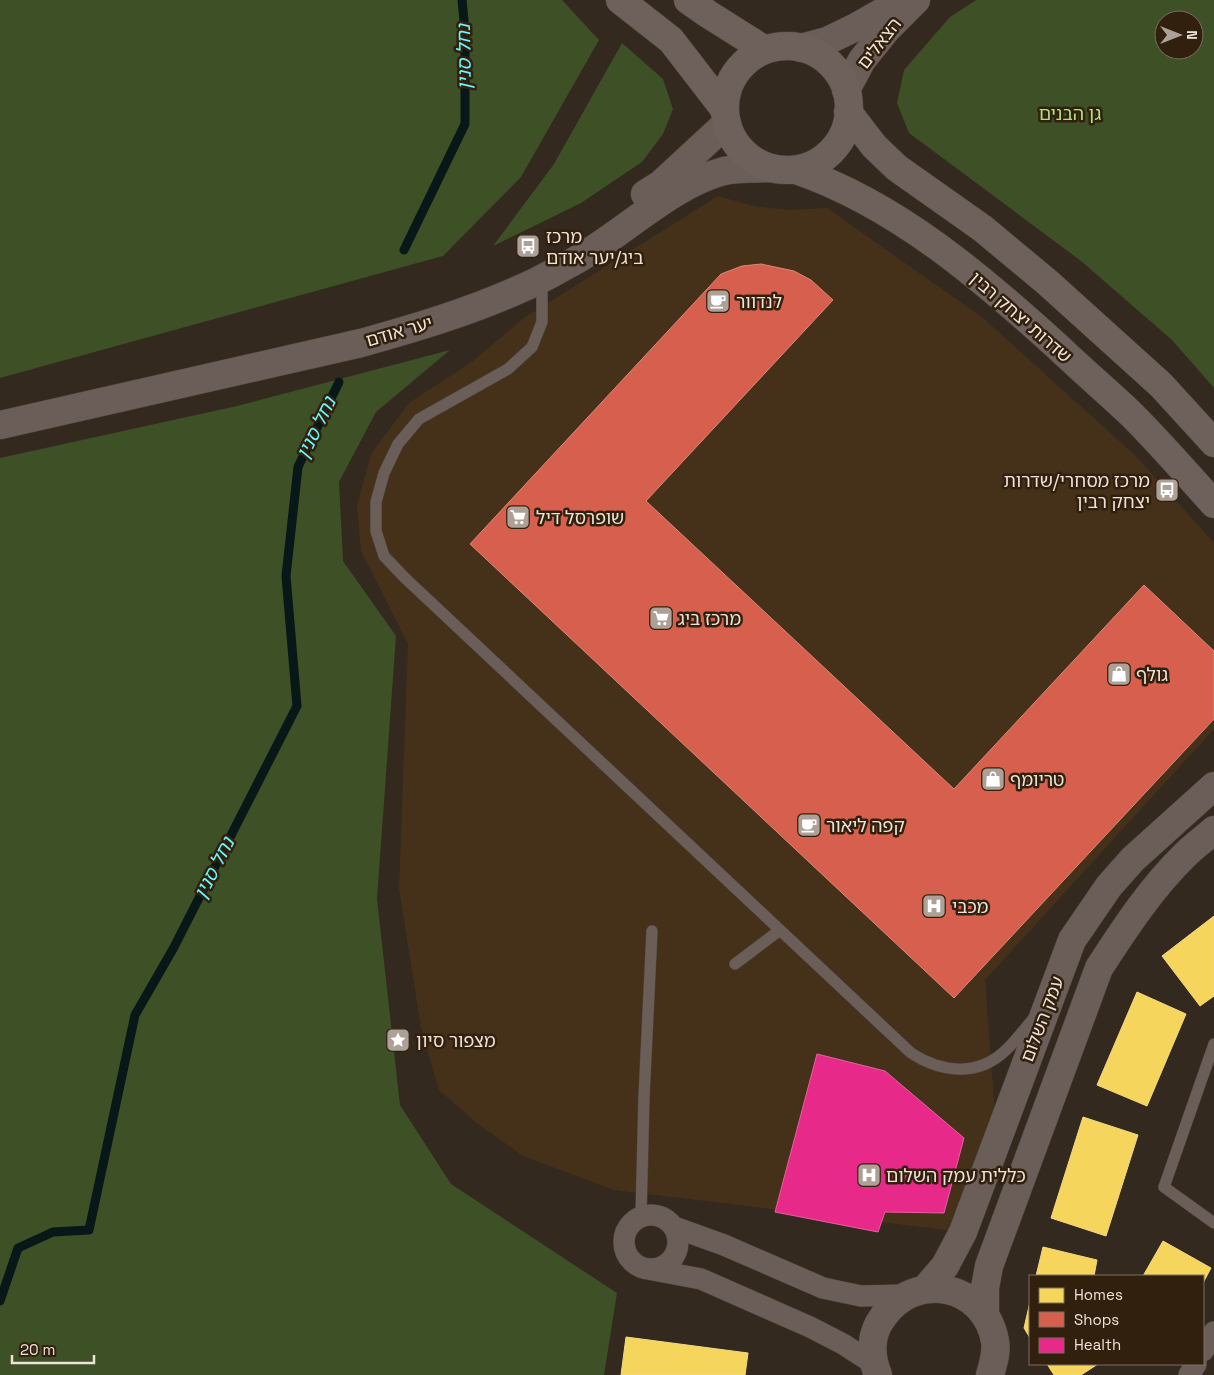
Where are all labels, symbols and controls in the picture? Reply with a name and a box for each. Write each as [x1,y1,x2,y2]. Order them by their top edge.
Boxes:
north arrow [1154,10,1204,60]
street label: הצאלים [852,13,906,73]
water label: נחל סנין [451,22,477,90]
text: N [1183,30,1201,40]
park label: גן הבנים [1039,102,1102,125]
place label: מרכז ביג/יער אודם [546,225,643,269]
bus stop icon: מרכז ביג/יער אודם [515,233,541,259]
street label: שדרות יצחק רבין [965,267,1077,367]
cafe icon: לנדוור [705,288,731,314]
place label: לנדוור [736,290,782,313]
street label: יער אודם [363,311,435,351]
water label: נחל סנין [290,391,342,463]
place label: מרכז מסחרי/שדרות יצחק רבין [1003,469,1150,513]
bus stop icon: מרכז מסחרי/שדרות יצחק רבין [1154,477,1180,503]
supermarket icon: שופרסל דיל [505,504,531,530]
place label: שופרסל דיל [536,506,624,529]
supermarket icon: מרכז ביג [648,605,674,631]
place label: מרכז ביג [678,607,741,630]
shop icon: גולף [1106,661,1132,687]
place label: גולף [1136,663,1168,686]
shop icon: טריומף [980,766,1006,792]
place label: טריומף [1010,768,1064,791]
cafe icon: קפה ליאור [796,812,822,838]
place label: קפה ליאור [826,814,905,837]
water label: נחל סנין [188,832,241,903]
hospital icon: מכבי [921,893,947,919]
place label: מכבי [952,895,989,918]
street label: עמק השלום [1015,973,1069,1065]
place icon: מצפור סיון [385,1027,411,1053]
place label: מצפור סיון [416,1029,496,1052]
hospital icon: כללית עמק השלום [856,1162,882,1188]
place label: כללית עמק השלום [886,1164,1026,1187]
legend [1029,1275,1204,1365]
text: Homes [1074,1285,1123,1304]
text: Shops [1074,1310,1119,1329]
scale bar [12,1332,95,1364]
text: Health [1074,1335,1121,1354]
text: 20 m [20,1340,55,1359]

